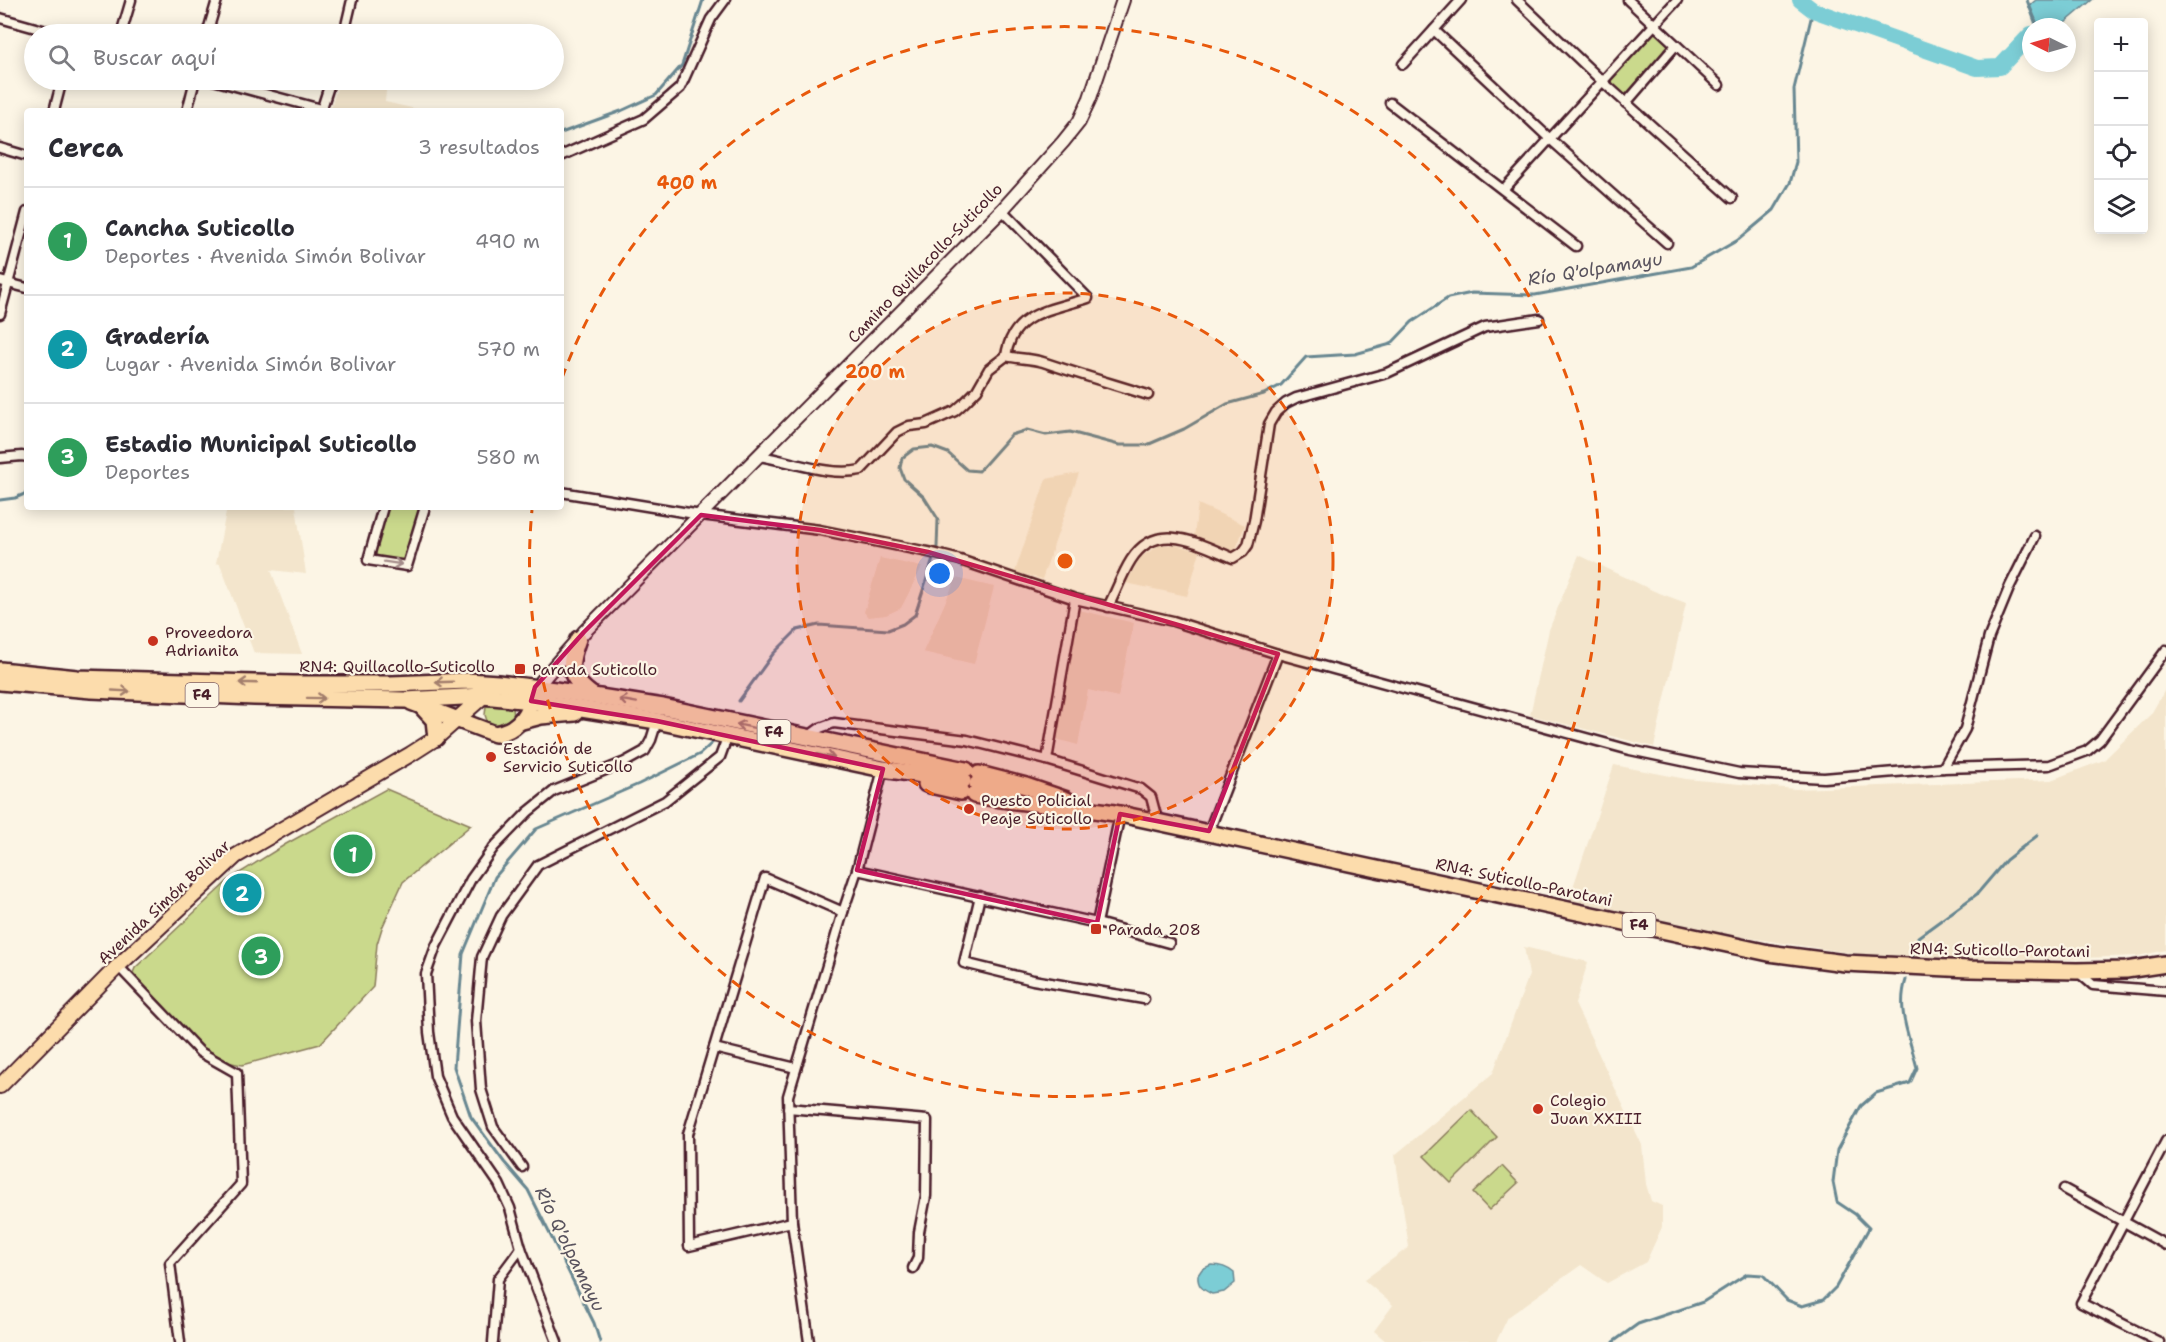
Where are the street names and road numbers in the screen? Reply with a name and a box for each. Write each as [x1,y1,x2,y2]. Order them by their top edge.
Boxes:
street label: Camino Quillacollo-Suticollo [843,179,1007,347]
street label: RN4: Quillacollo-Suticollo [299,656,495,677]
road number: F4 [186,683,218,707]
road number: F4 [758,720,790,744]
street label: Avenida Simón Bolivar [93,835,235,969]
street label: RN4: Suticollo-Parotani [1434,853,1614,911]
road number: F4 [1622,913,1656,937]
street label: RN4: Suticollo-Parotani [1910,938,2090,962]

